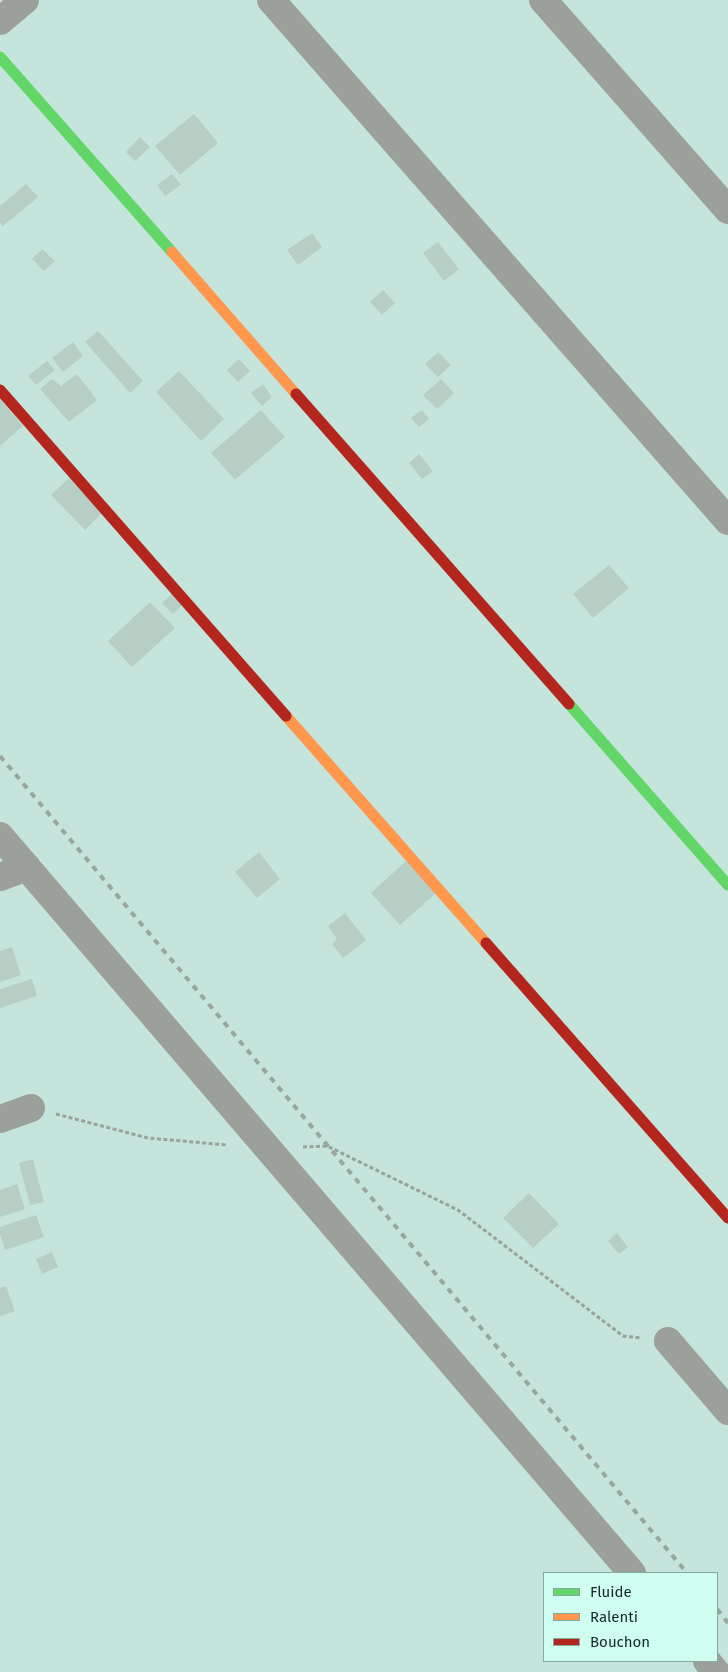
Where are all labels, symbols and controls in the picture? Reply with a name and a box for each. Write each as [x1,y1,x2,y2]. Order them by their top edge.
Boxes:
legend [543,1572,718,1662]
text: Fluide [590,1583,632,1601]
text: Ralenti [590,1608,638,1626]
text: Bouchon [590,1633,650,1651]

